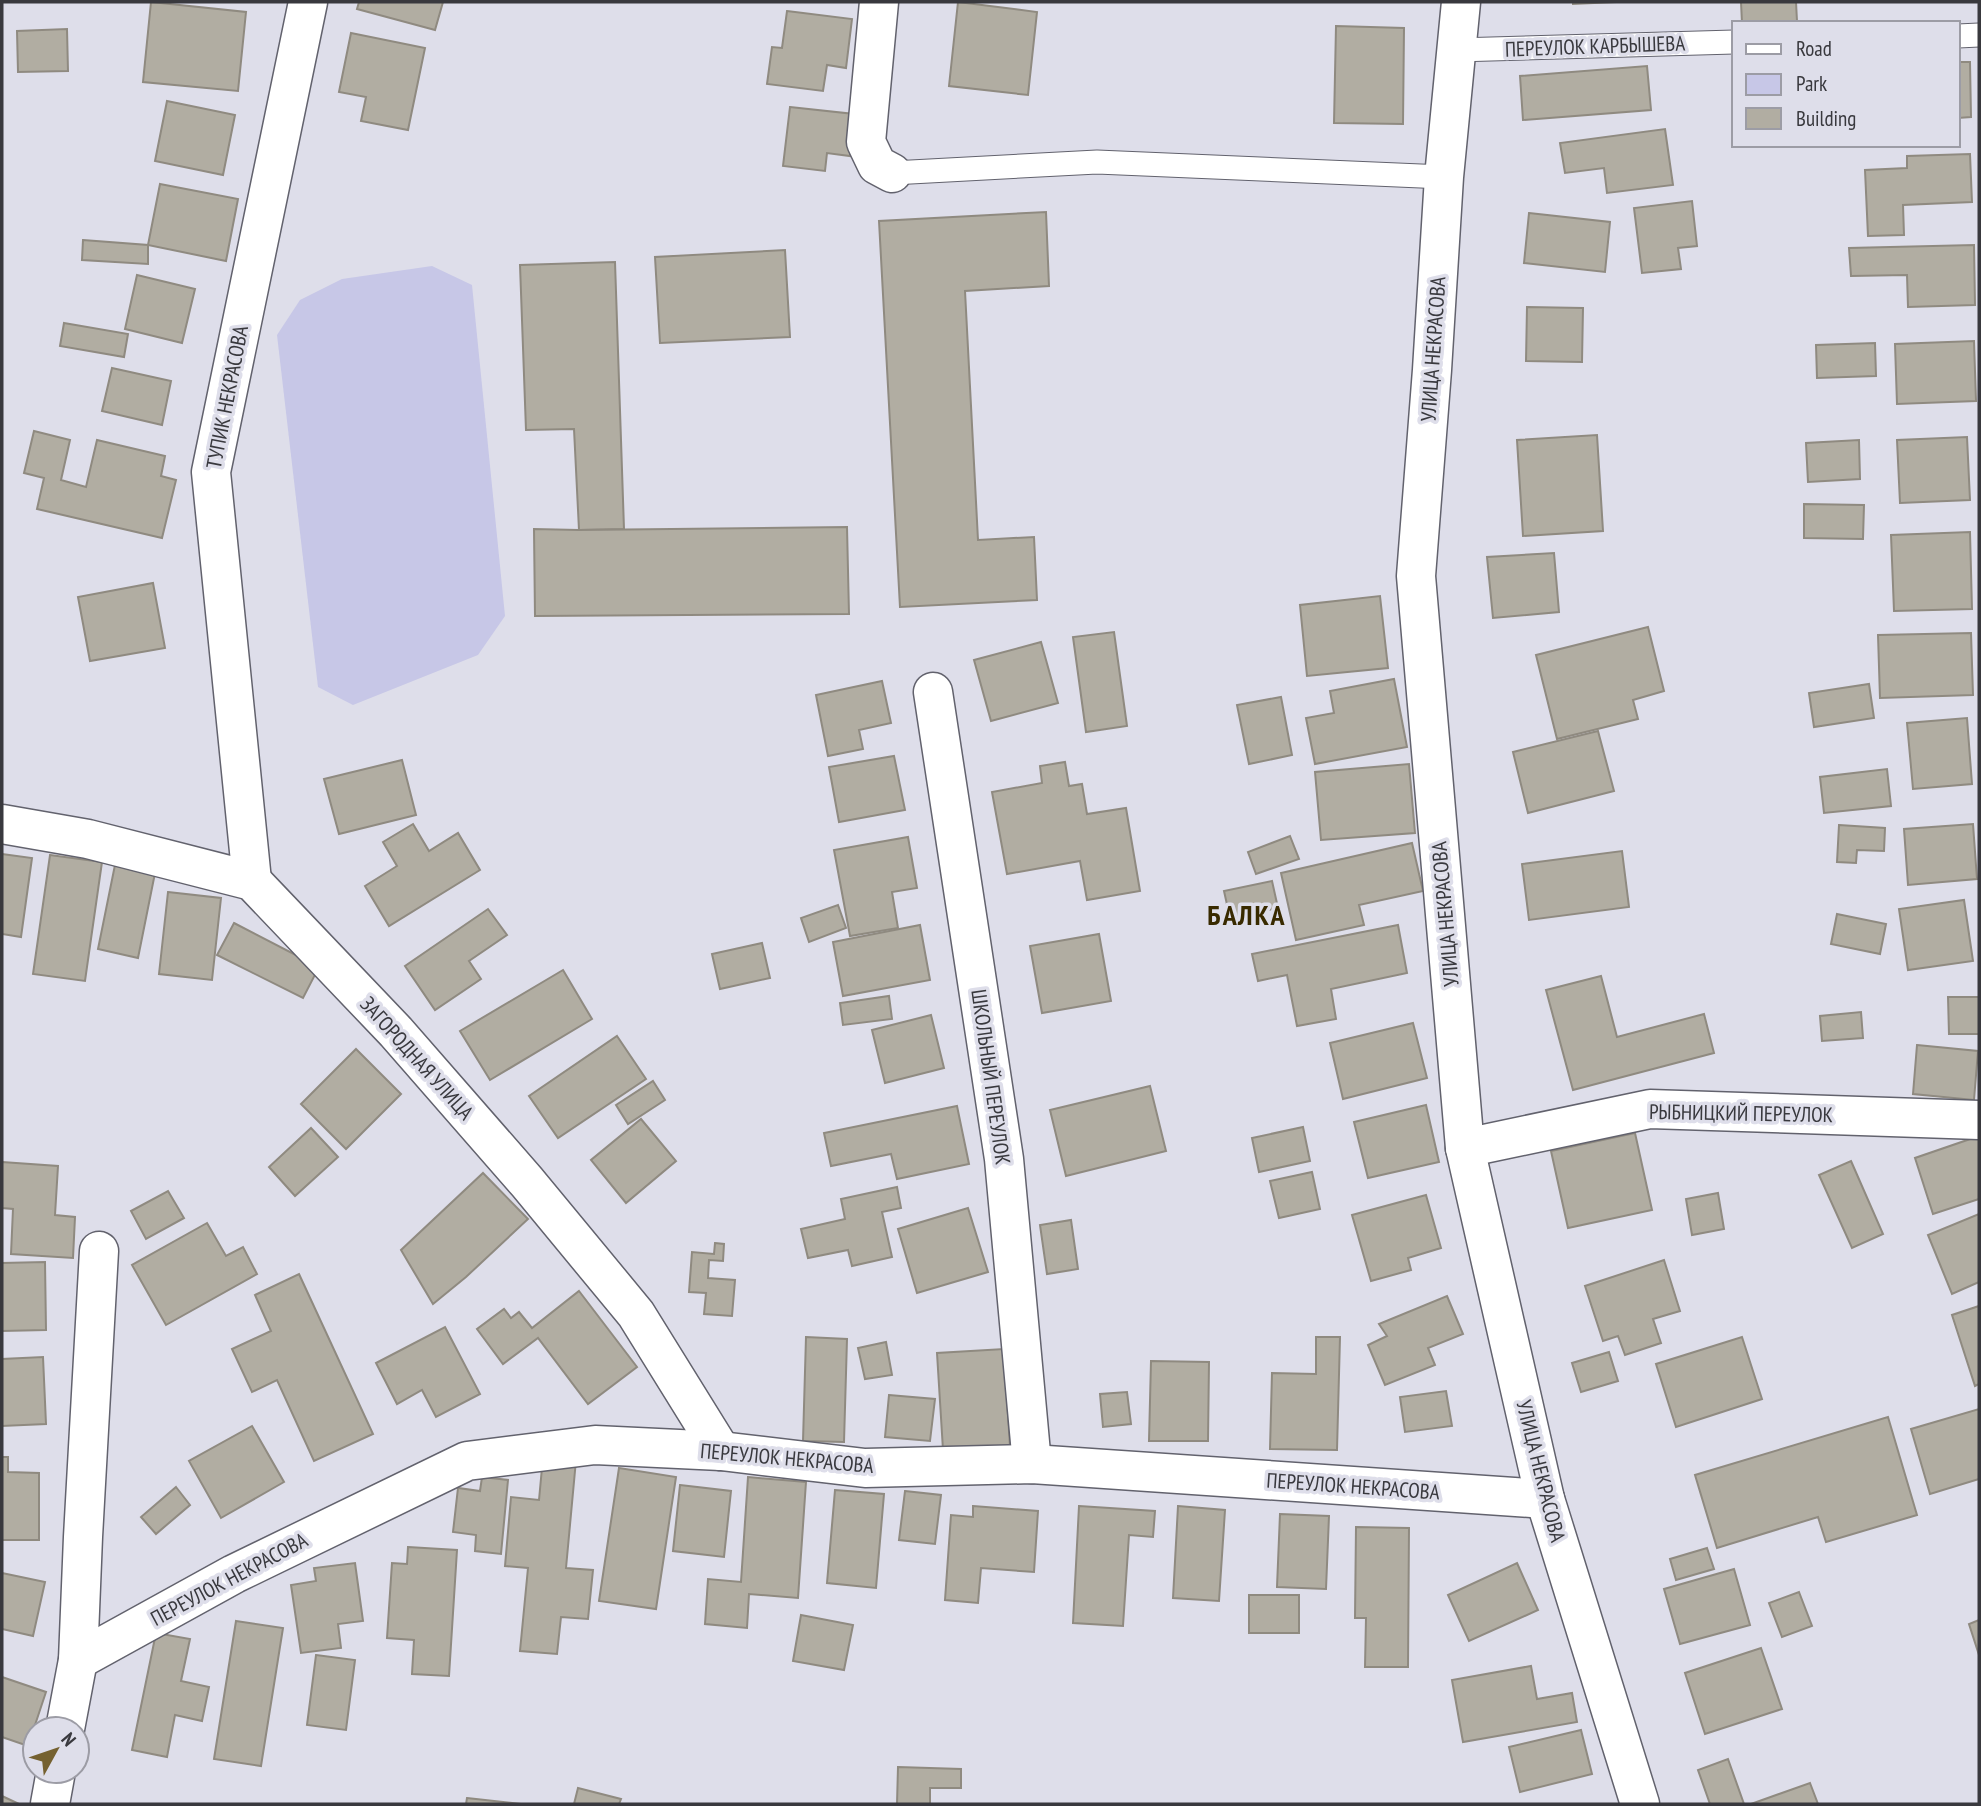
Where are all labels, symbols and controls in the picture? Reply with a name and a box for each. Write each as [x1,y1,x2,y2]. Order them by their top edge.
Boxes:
legend [1732,21,1960,147]
street label: ПЕРЕУЛОК КАРБЫШЕВА [1504,29,1686,63]
text: Road [1796,35,1832,62]
text: Park [1796,70,1827,97]
text: Building [1796,105,1856,132]
street label: УЛИЦА НЕКРАСОВА [1414,275,1452,422]
street label: ТУПИК НЕКРАСОВА [200,323,254,471]
street label: УЛИЦА НЕКРАСОВА [1425,840,1465,988]
district label: БАЛКА [1207,896,1287,933]
street label: ШКОЛЬНЫЙ ПЕРЕУЛОК [965,988,1017,1166]
street label: ЗАГОРОДНАЯ УЛИЦА [355,991,480,1125]
street label: РЫБНИЦКИЙ ПЕРЕУЛОК [1649,1098,1833,1128]
street label: УЛИЦА НЕКРАСОВА [1510,1397,1572,1545]
street label: ПЕРЕУЛОК НЕКРАСОВА [699,1437,875,1479]
street label: ПЕРЕУЛОК НЕКРАСОВА [1265,1466,1441,1506]
street label: ПЕРЕУЛОК НЕКРАСОВА [146,1526,312,1632]
north arrow [21,1715,91,1785]
text: N [57,1727,82,1751]

